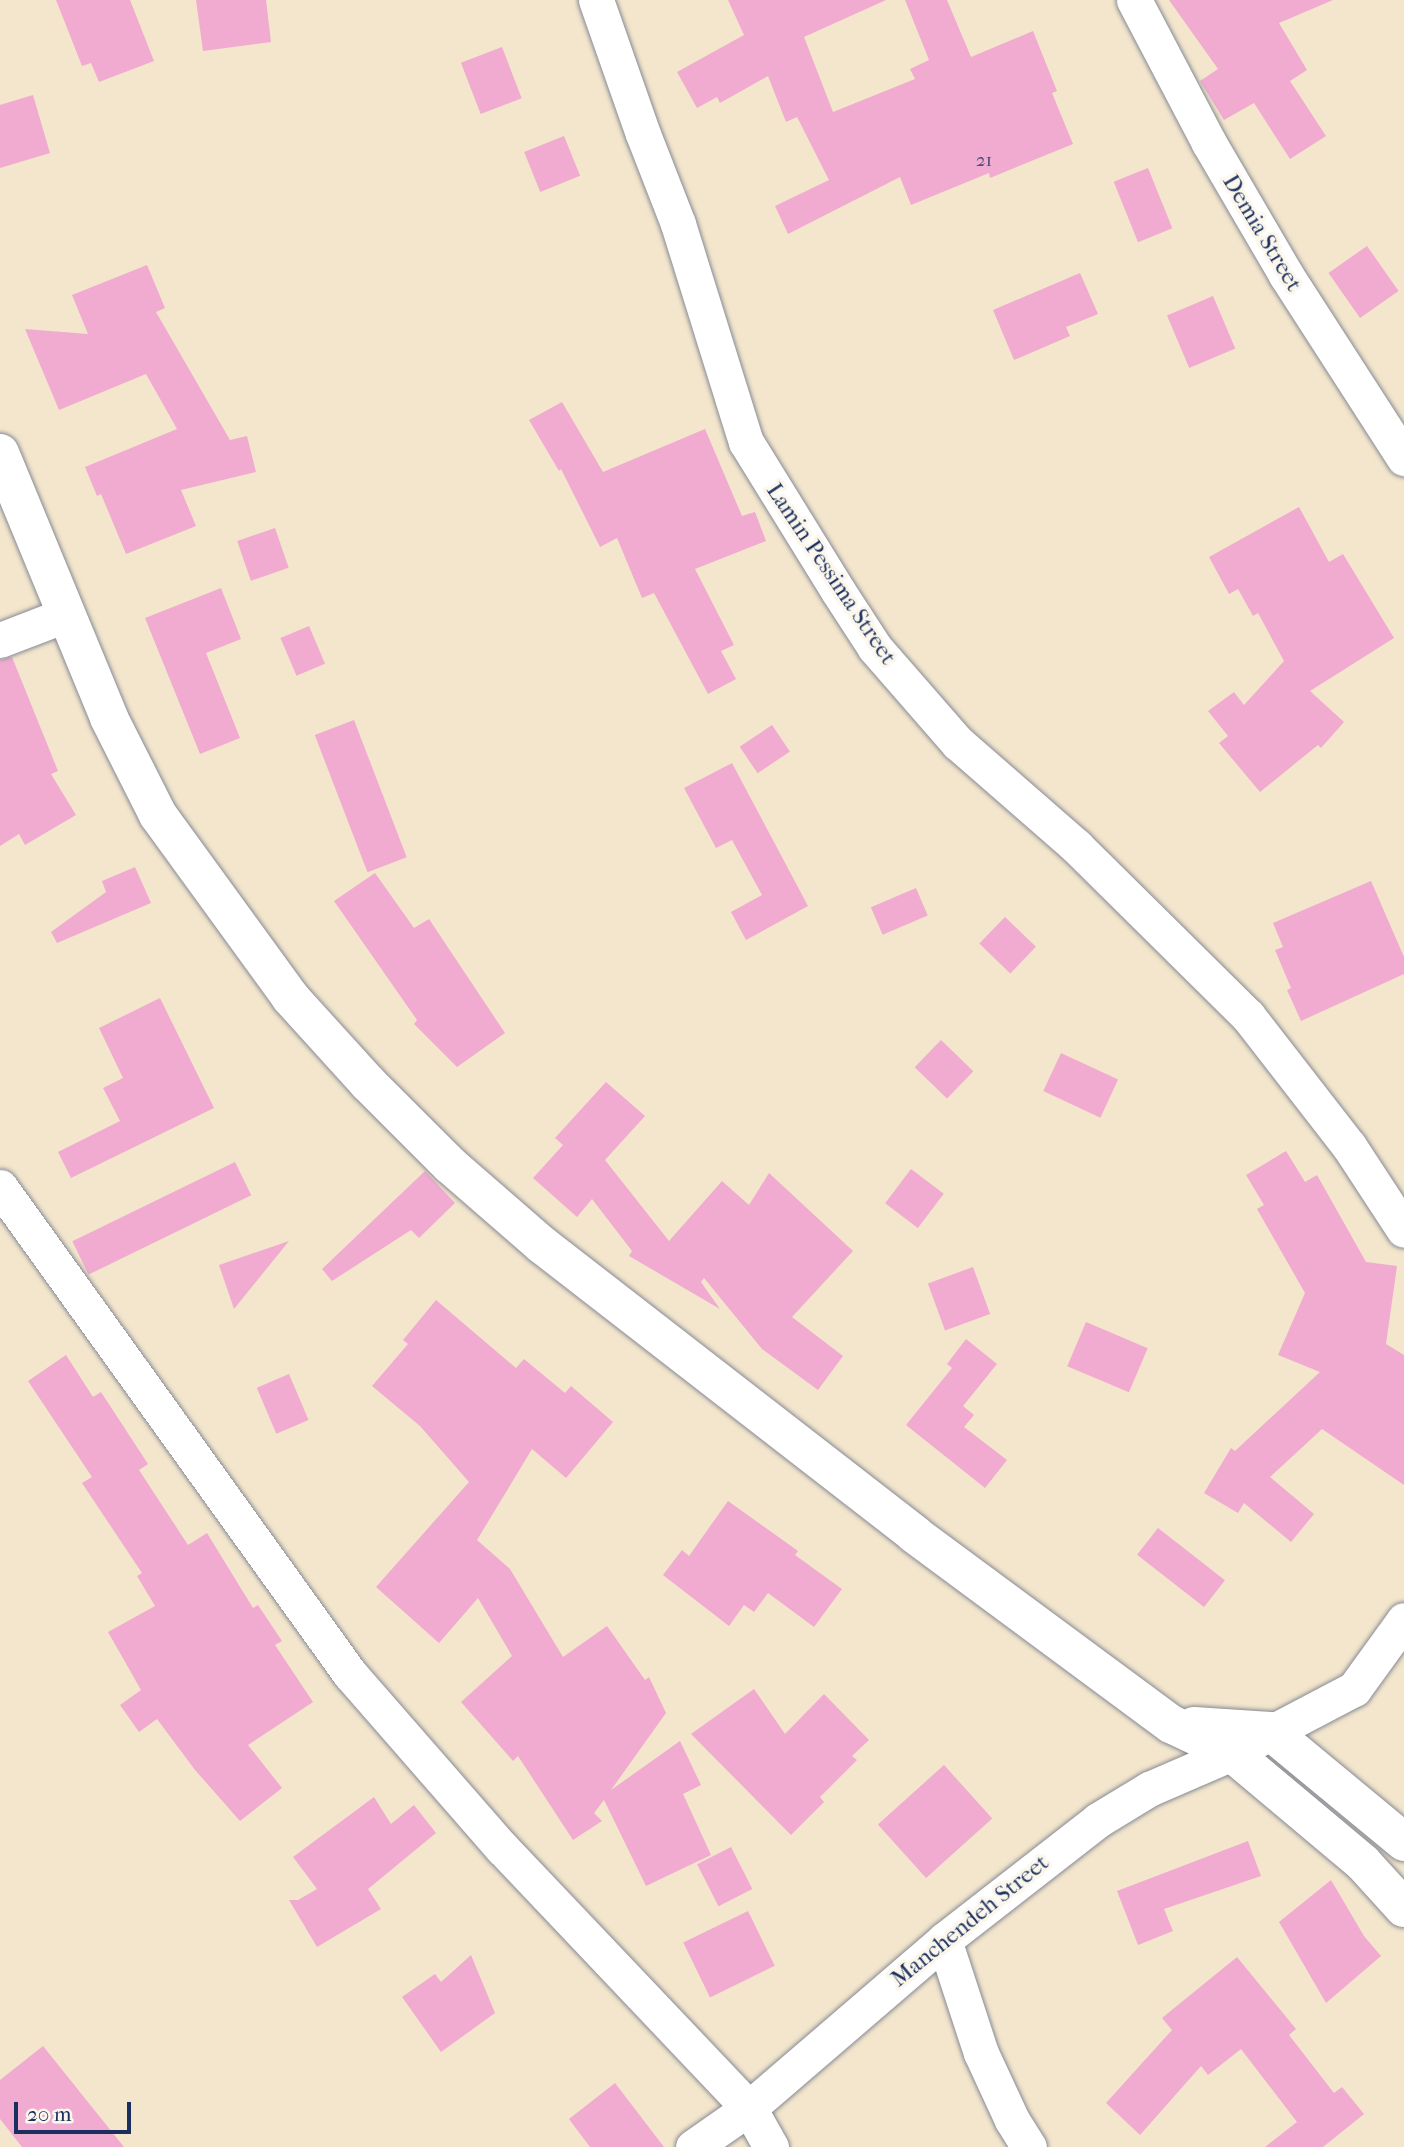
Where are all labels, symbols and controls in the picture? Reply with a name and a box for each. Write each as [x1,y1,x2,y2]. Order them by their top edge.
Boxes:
house number: 21 [976,150,992,172]
street label: Demia Street [1216,170,1308,296]
street label: Lamin Pessima Street [760,478,902,670]
street label: Manchendeh Street [886,1849,1054,1993]
scale bar [18,2088,135,2132]
text: 20 m [27,2102,71,2126]

